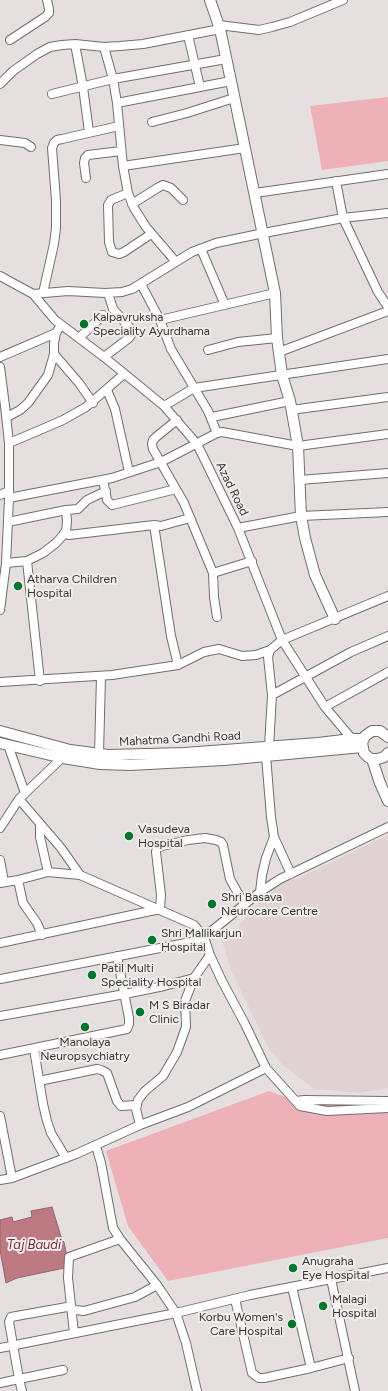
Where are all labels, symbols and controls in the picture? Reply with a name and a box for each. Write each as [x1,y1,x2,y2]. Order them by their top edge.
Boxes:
place label: Kalpavruksha Speciality Ayurdhama [93,310,210,338]
marker: Kalpavruksha Speciality Ayurdhama [78,318,90,330]
street label: Azad Road [213,460,251,518]
place label: Atharva Children Hospital [27,572,117,600]
marker: Atharva Children Hospital [12,580,24,592]
street label: Mahatma Gandhi Road [119,729,241,749]
place label: Vasudeva Hospital [138,822,190,850]
marker: Vasudeva Hospital [123,830,135,842]
place label: Shri Basava Neurocare Centre [221,890,318,918]
marker: Shri Basava Neurocare Centre [206,898,218,910]
place label: Shri Mallikarjun Hospital [161,926,242,954]
marker: Shri Mallikarjun Hospital [146,934,158,946]
place label: Patil Multi Speciality Hospital [101,961,201,989]
marker: Patil Multi Speciality Hospital [86,969,98,981]
place label: M S Biradar Clinic [149,998,210,1026]
marker: M S Biradar Clinic [134,1006,146,1018]
marker: Manolaya Neuropsychiatry [79,1021,91,1033]
place label: Manolaya Neuropsychiatry [40,1035,130,1063]
water label: Taj Baudi [7,1237,61,1253]
place label: Anugraha Eye Hospital [302,1254,369,1282]
marker: Anugraha Eye Hospital [287,1262,299,1274]
place label: Malagi Hospital [332,1292,377,1320]
marker: Malagi Hospital [317,1300,329,1312]
place label: Korbu Women's Care Hospital [199,1310,283,1338]
marker: Korbu Women's Care Hospital [286,1318,298,1330]

